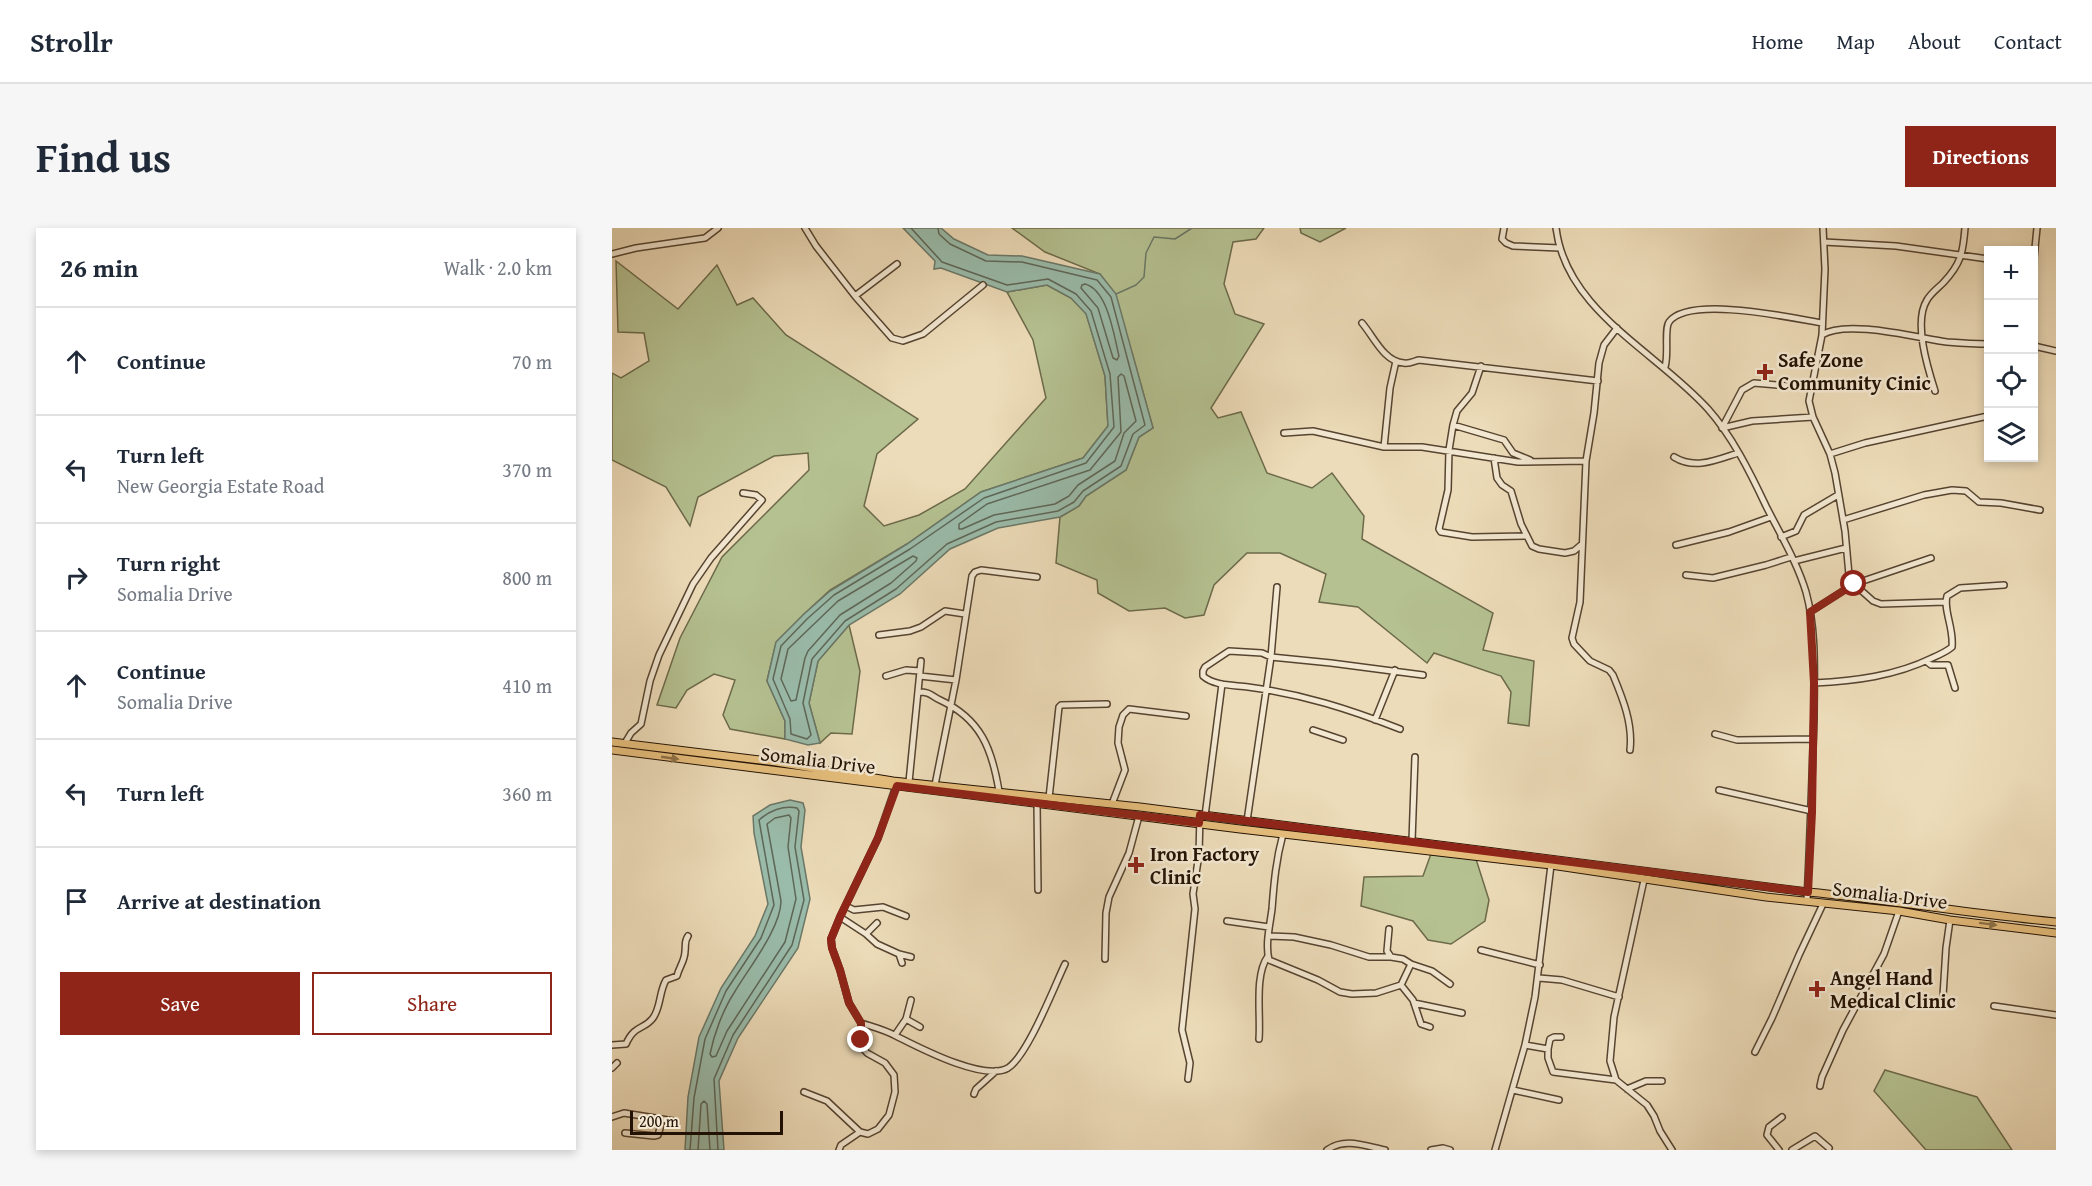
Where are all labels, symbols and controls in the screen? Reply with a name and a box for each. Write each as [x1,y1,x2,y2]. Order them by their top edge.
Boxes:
text: Strollr [30,21,113,62]
text: Home [1752,26,1803,57]
text: Map [1836,26,1875,57]
text: About [1908,26,1961,57]
text: Contact [1994,26,2062,57]
text: Find us [36,126,171,187]
button: Directions [1905,126,2056,187]
map controls [1984,246,2038,462]
button: + [1984,246,2038,300]
text: 26 min [60,248,138,287]
text: Walk · 2.0 km [443,253,552,282]
button: − [1984,300,2038,354]
icon: ahead [60,345,93,378]
text: Continue [117,345,206,377]
place label: Safe Zone Community Cinic [1778,345,1931,397]
text: 70 m [512,347,552,376]
button: locate [1984,354,2038,408]
marker: Safe Zone Community Cinic [1756,363,1774,381]
button: layers [1984,408,2038,462]
text: Turn left [117,439,204,471]
icon: left [60,453,93,486]
text: 370 m [502,455,552,484]
text: New Georgia Estate Road [117,471,324,500]
text: Turn right [117,547,220,579]
icon: right [60,561,93,594]
text: 800 m [502,563,552,592]
route start [1840,570,1866,596]
text: Somalia Drive [117,579,233,608]
text: Continue [117,655,206,687]
icon: ahead [60,669,93,702]
text: 410 m [502,671,552,700]
text: Somalia Drive [117,687,233,716]
street label: Somalia Drive [759,738,877,781]
one-way arrow [661,753,680,762]
icon: left [60,777,93,810]
text: Turn left [117,777,204,809]
text: 360 m [502,779,552,808]
place label: Iron Factory Clinic [1150,839,1260,891]
marker: Iron Factory Clinic [1127,856,1145,874]
street label: Somalia Drive [1831,873,1949,916]
icon: arrive [60,885,93,918]
text: Arrive at destination [117,885,321,917]
one-way arrow [1979,920,1998,929]
place label: Angel Hand Medical Clinic [1830,963,1956,1015]
button: Save [60,972,300,1035]
button: Share [312,972,552,1035]
marker: Angel Hand Medical Clinic [1808,980,1826,998]
route end [847,1026,873,1052]
scale bar [630,1108,783,1136]
text: 200 m [639,1109,679,1133]

